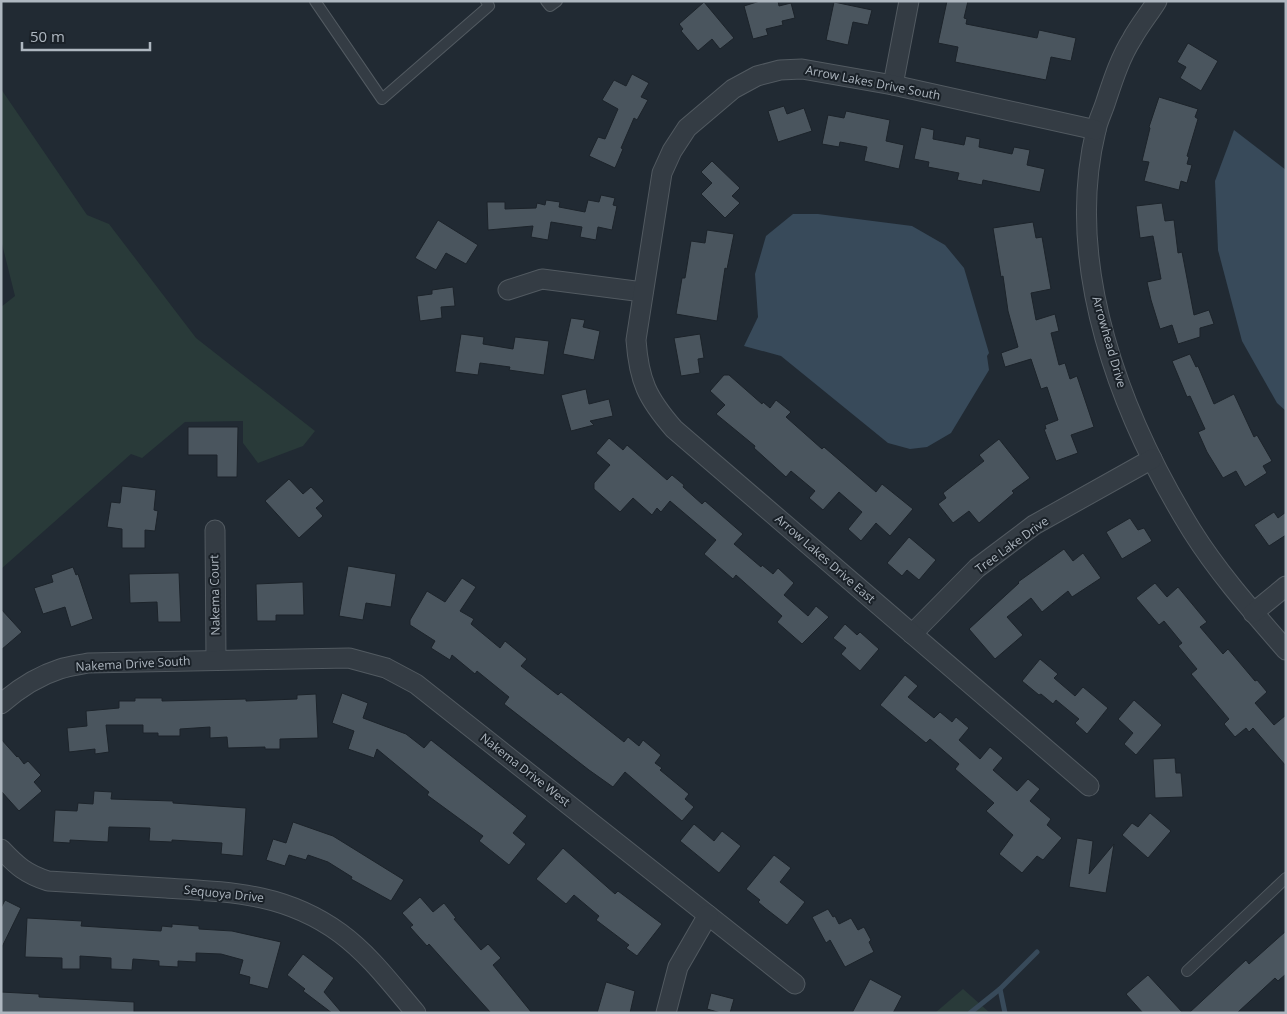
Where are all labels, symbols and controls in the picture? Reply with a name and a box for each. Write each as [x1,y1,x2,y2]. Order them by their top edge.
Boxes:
scale bar [22,20,150,52]
text: 50 m [30,26,65,46]
street label: Arrow Lakes Drive South [804,61,942,104]
street label: Arrowhead Drive [1088,294,1131,390]
street label: Arrow Lakes Drive East [772,510,879,607]
street label: Tree Lake Drive [972,512,1052,577]
street label: Nakema Court [205,554,224,636]
street label: Nakema Drive South [75,652,191,675]
street label: Nakema Drive West [477,729,574,810]
street label: Sequoya Drive [183,881,265,906]

